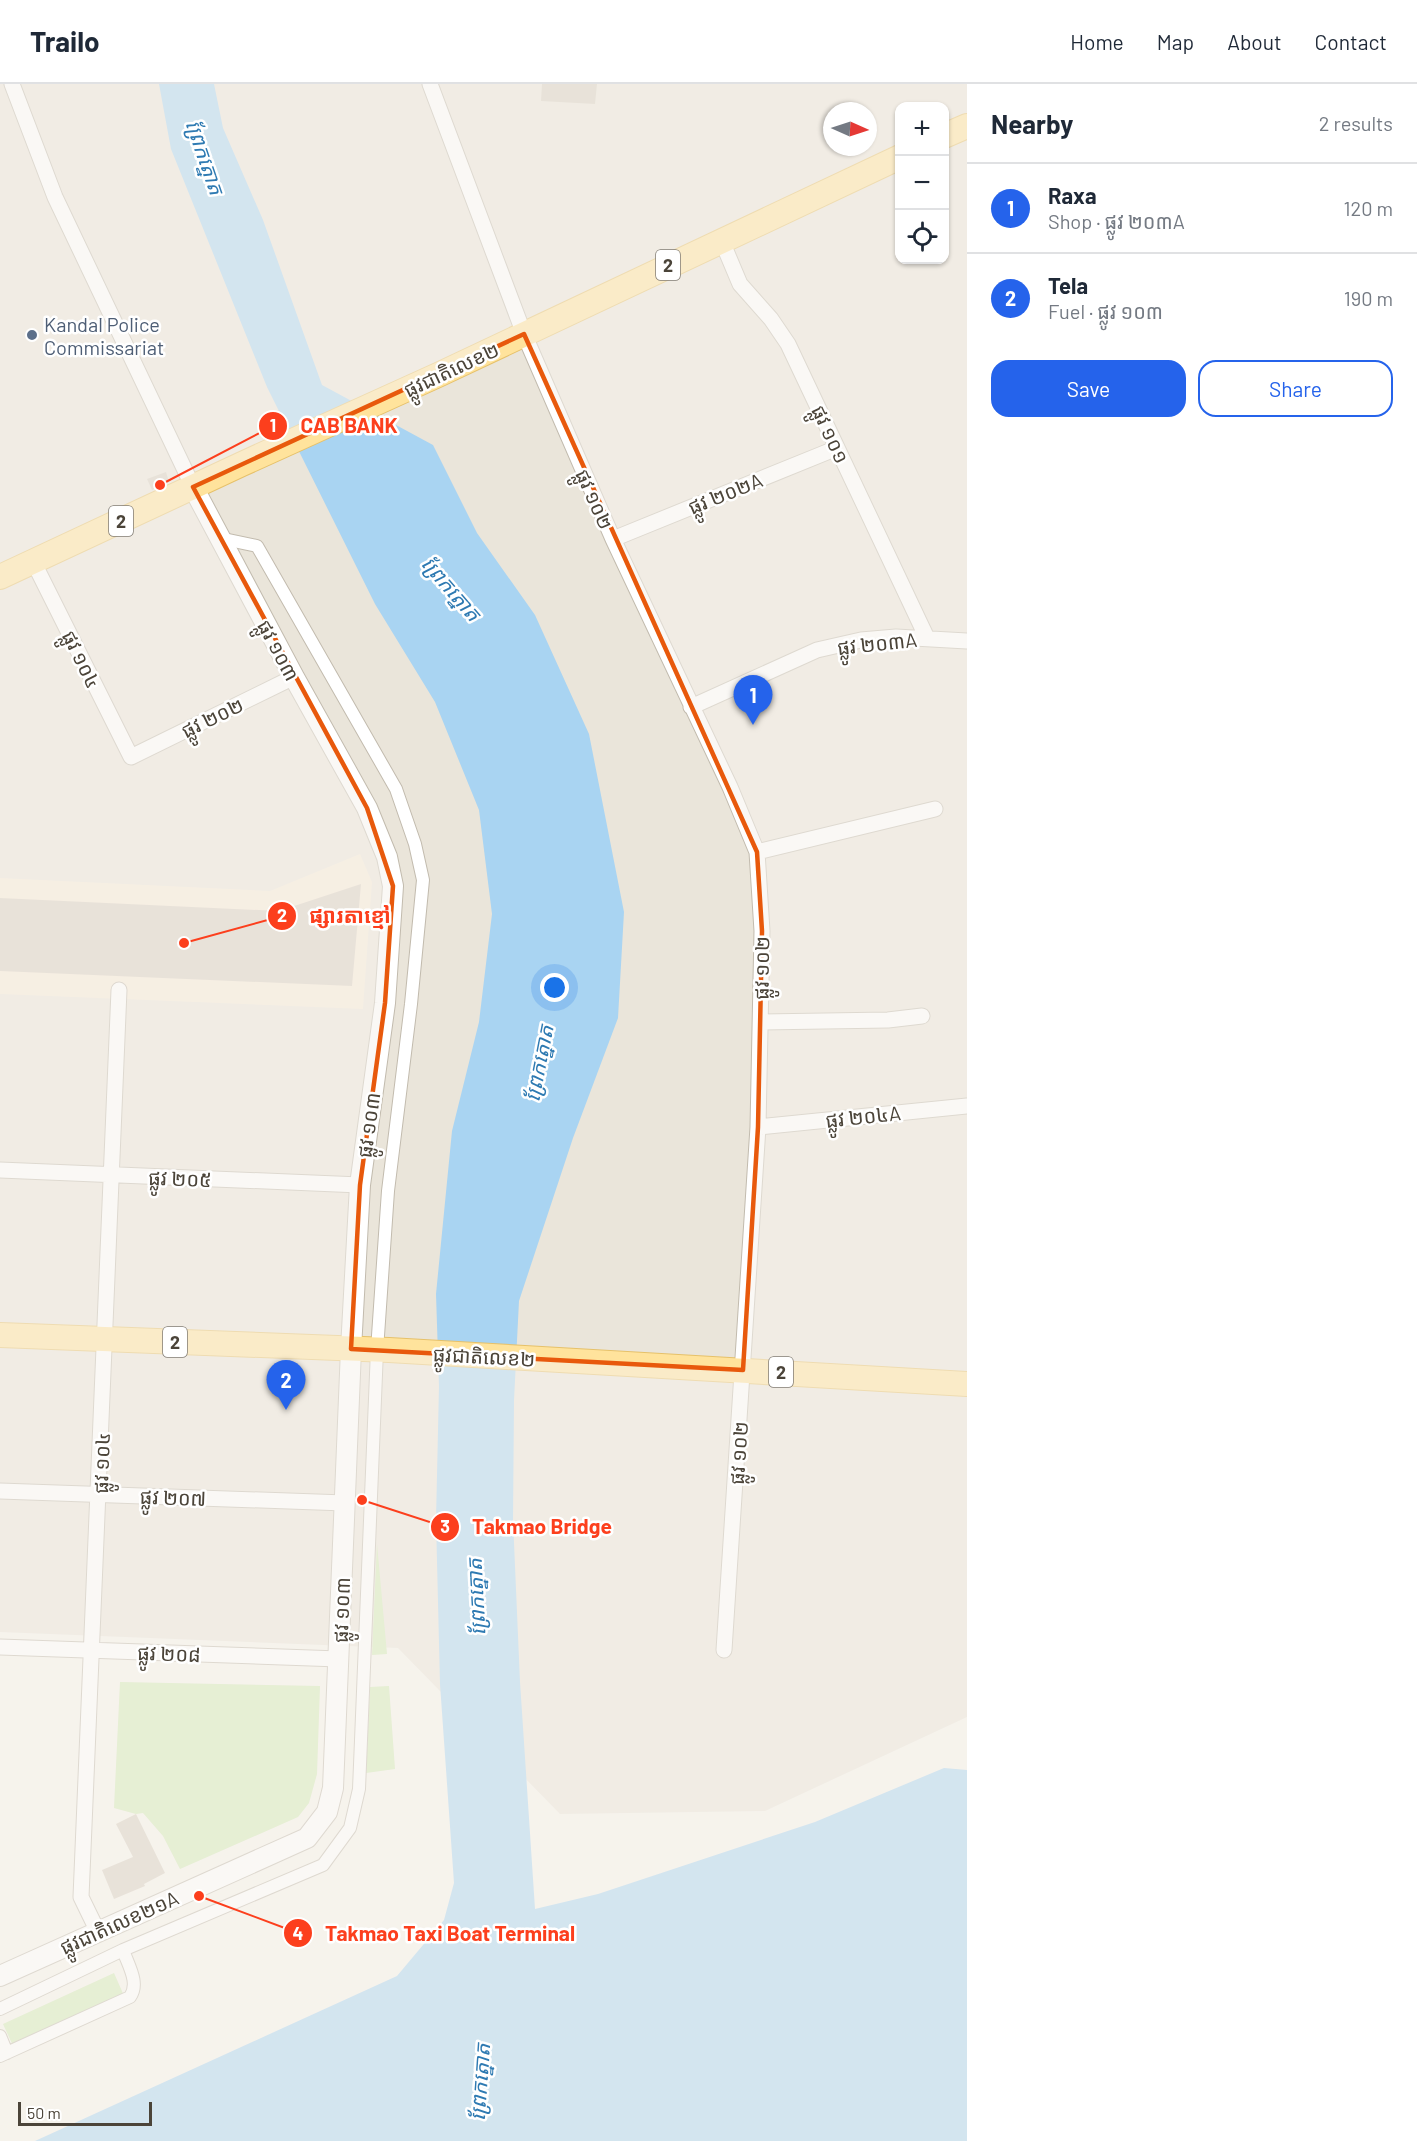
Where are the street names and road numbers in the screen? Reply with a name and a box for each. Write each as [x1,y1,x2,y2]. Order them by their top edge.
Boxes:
road number: 2 [656,250,680,280]
street label: ផ្លូវជាតិលេខ២ [400,336,506,409]
street label: ផ្លូវ ១០១ [800,401,855,470]
street label: ផ្លូវ ១០២ [564,465,619,536]
street label: ផ្លូវ ២០២A [684,467,769,526]
road number: 2 [109,506,133,536]
street label: ផ្លូវ ១០៣ [246,615,305,688]
street label: ផ្លូវ ១០៤ [51,626,106,695]
street label: ផ្លូវ ២០៣A [836,627,919,667]
street label: ផ្លូវ ២០២ [177,692,250,749]
street label: ផ្លូវ ១០២ [748,936,781,1000]
street label: ផ្លូវ ១០៣ [352,1091,392,1160]
street label: ផ្លូវ ២០៤A [824,1100,903,1140]
street label: ផ្លូវ ២០៥ [147,1165,212,1199]
road number: 2 [163,1327,187,1357]
street label: ផ្លូវជាតិលេខ២ [432,1341,536,1379]
road number: 2 [769,1357,793,1387]
street label: ផ្លូវ ១០២ [724,1420,760,1486]
street label: ផ្លូវ ១០៤ [88,1432,122,1494]
street label: ផ្លូវ ២០៧ [139,1484,207,1518]
street label: ផ្លូវ ១០៣ [328,1577,362,1644]
street label: ផ្លូវ ២០៨ [136,1640,201,1674]
street label: ផ្លូវជាតិលេខ២១A [56,1885,185,1966]

